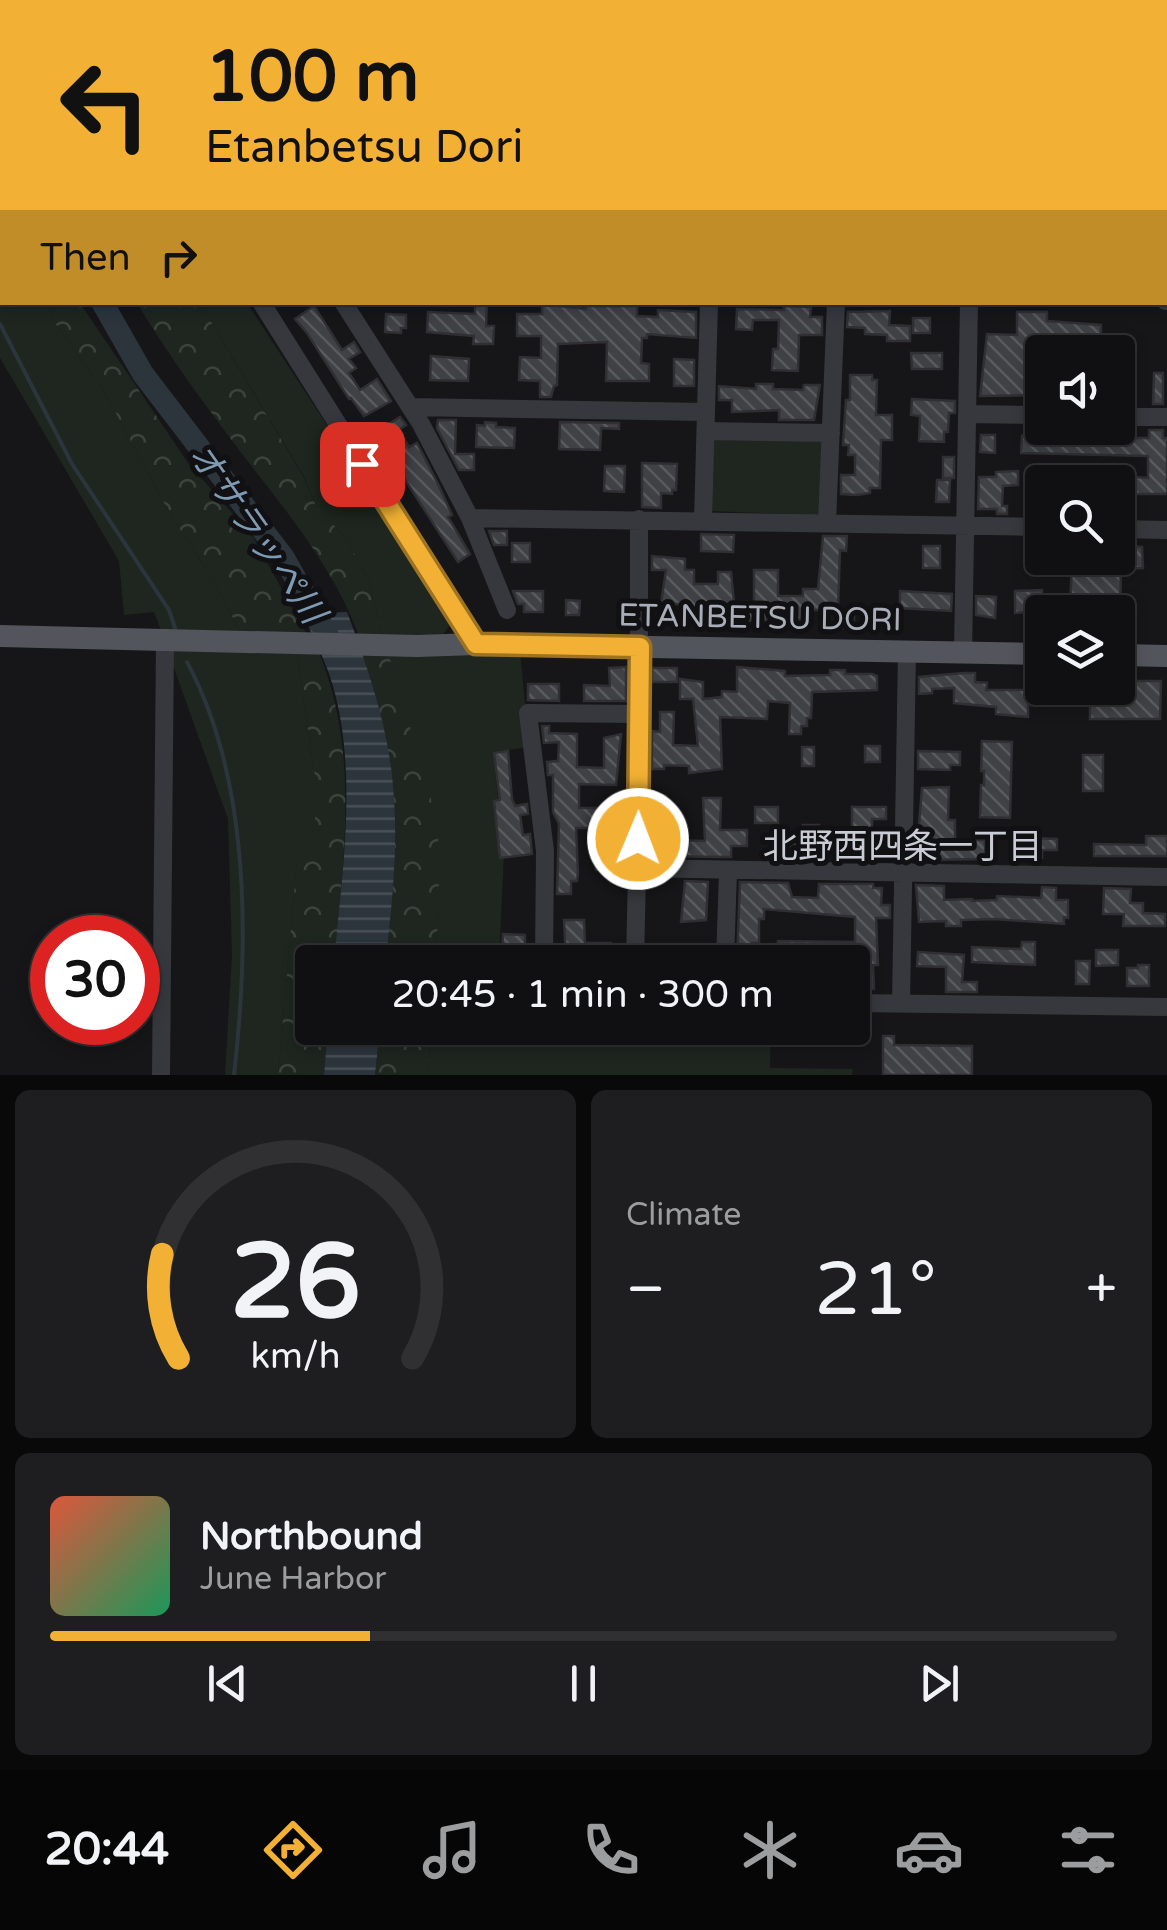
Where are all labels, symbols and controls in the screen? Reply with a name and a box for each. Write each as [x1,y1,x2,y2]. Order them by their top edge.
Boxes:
text: 100 m [205,36,419,120]
icon: left [40,40,170,170]
text: Etanbetsu Dori [205,121,523,175]
icon: right [151,230,206,285]
text: Then [40,235,131,281]
map controls [1025,335,1135,705]
button: sound [1025,335,1135,445]
pin [320,422,405,507]
water label: オサラッペ川 [179,436,336,635]
icon: arrive [335,437,390,492]
button: search [1025,465,1135,575]
button: layers [1025,595,1135,705]
street label: ETANBETSU DORI [618,597,902,639]
position arrow [586,787,690,891]
district label: 北野西四条一丁目 [763,826,1043,868]
speed limit sign: 30 [30,915,160,1045]
text: 20:45 · 1 min · 300 m [391,972,774,1018]
text: Climate [626,1196,741,1234]
text: 26 [230,1221,361,1346]
text: 21° [814,1245,937,1335]
text: − [626,1257,665,1323]
text: + [1086,1257,1117,1323]
text: km/h [251,1335,340,1378]
text: Northbound [200,1514,423,1560]
text: June Harbor [200,1560,387,1598]
icon: previous [200,1656,255,1711]
icon: pause [556,1656,611,1711]
icon: next [912,1656,967,1711]
icon: directions [258,1815,328,1885]
icon: music [417,1815,487,1885]
icon: phone [576,1815,646,1885]
icon: climate [735,1815,805,1885]
icon: car [894,1815,964,1885]
icon: filters [1053,1815,1123,1885]
text: 20:44 [44,1823,169,1877]

